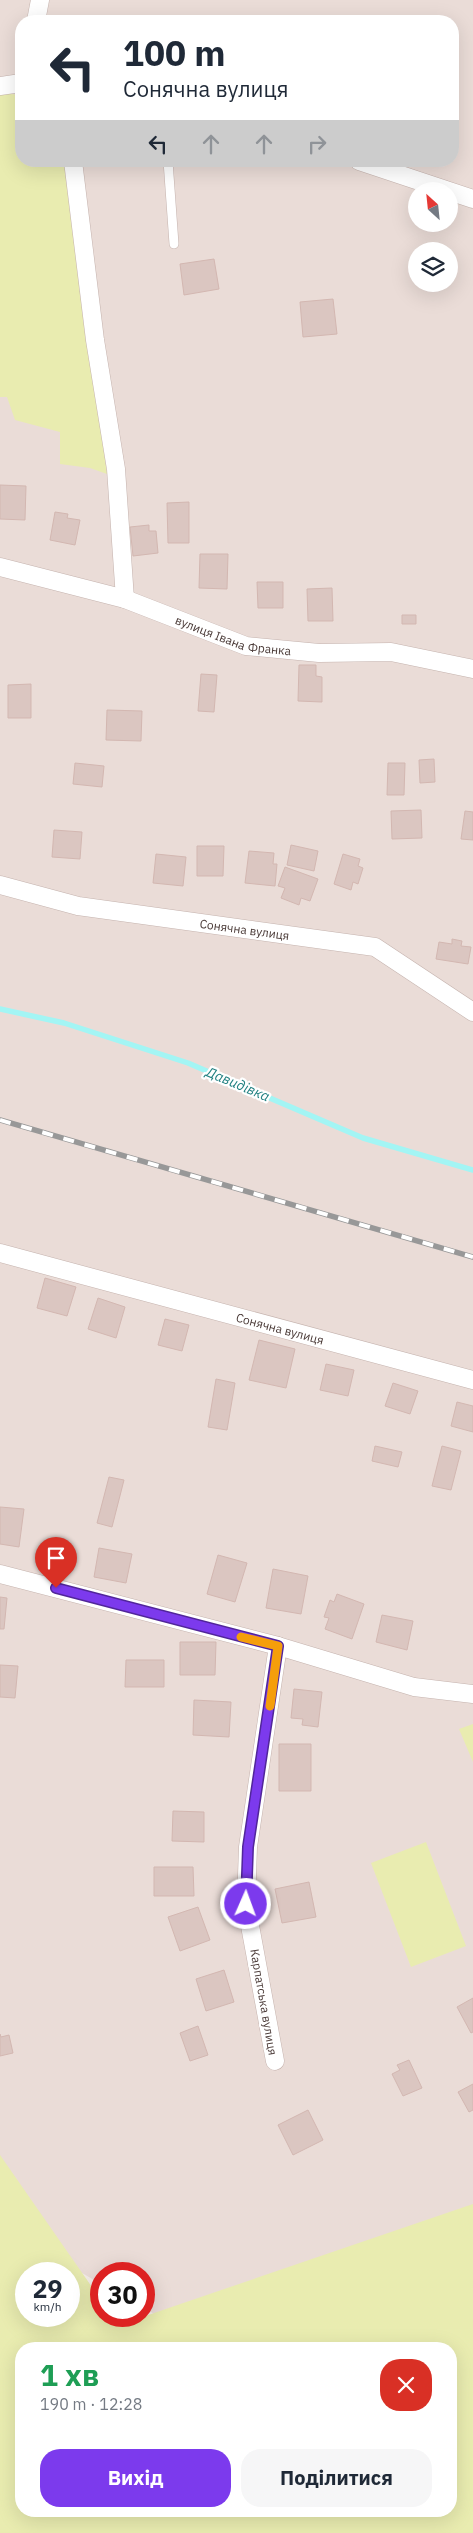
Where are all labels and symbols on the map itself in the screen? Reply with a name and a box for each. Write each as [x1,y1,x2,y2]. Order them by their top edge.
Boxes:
north arrow [408,182,458,232]
street label: вулиця Івана Франка [173,612,292,658]
street label: Сонячна вулиця [199,915,290,943]
water label: Давидівка [202,1062,273,1105]
street label: Сонячна вулиця [235,1309,326,1347]
pin [35,1537,77,1588]
position arrow [219,1877,271,1929]
street label: Карпатська вулиця [247,1948,281,2056]
speed limit sign: 30 [90,2262,155,2327]

